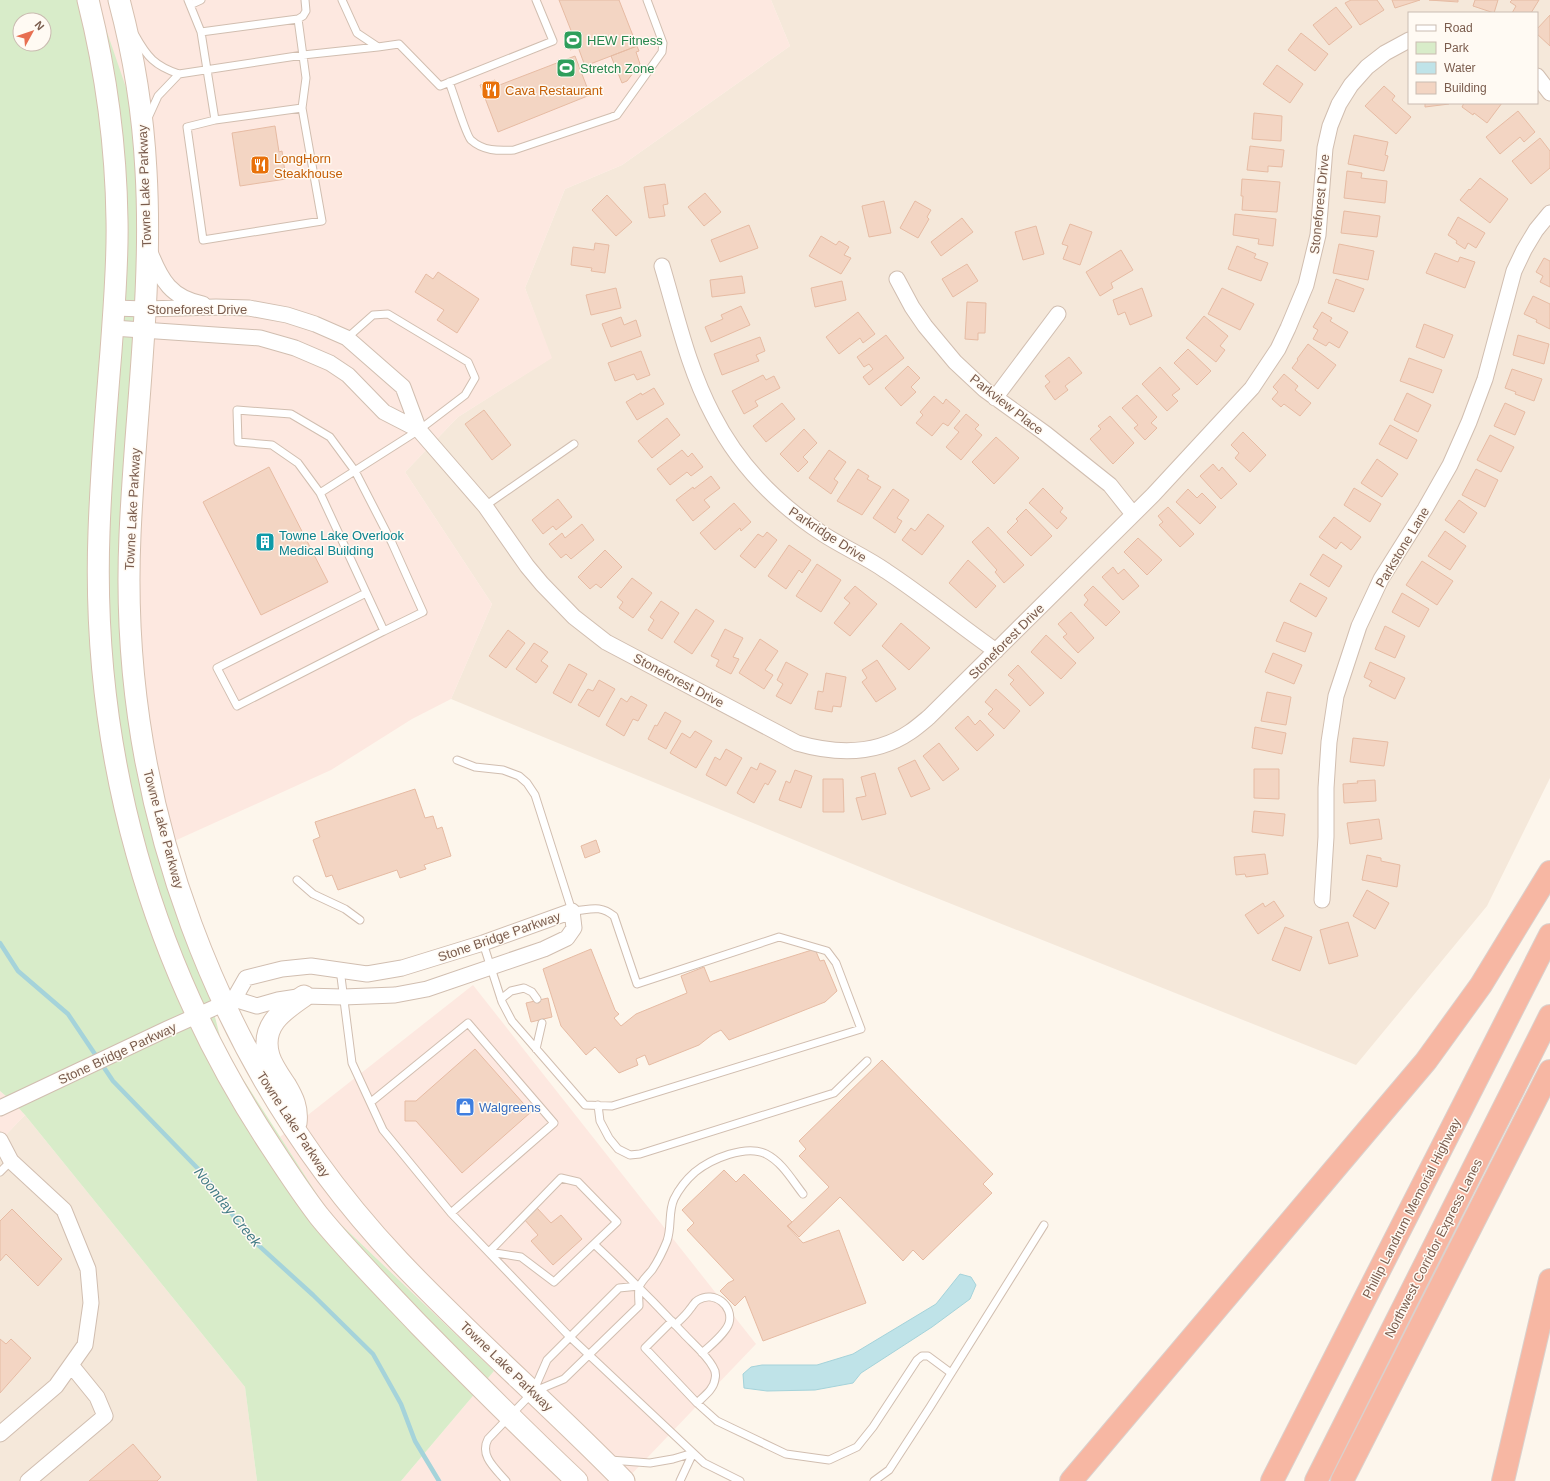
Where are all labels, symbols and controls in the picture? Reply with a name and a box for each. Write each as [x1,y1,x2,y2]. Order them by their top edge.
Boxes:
north arrow [12,12,52,52]
legend [1408,12,1538,104]
text: N [33,19,47,33]
text: Road [1444,21,1473,35]
sports icon: HEW Fitness [562,29,584,51]
place label: HEW Fitness [587,33,663,48]
text: Park [1444,41,1470,55]
sports icon: Stretch Zone [555,57,577,79]
place label: Stretch Zone [580,61,654,76]
text: Water [1444,61,1476,75]
restaurant icon: Cava Restaurant [480,79,502,101]
text: Building [1444,81,1487,95]
place label: Cava Restaurant [505,83,603,98]
street label: Towne Lake Parkway [135,124,154,248]
place label: LongHorn Steakhouse [274,151,343,181]
street label: Stoneforest Drive [1307,153,1332,255]
restaurant icon: LongHorn Steakhouse [249,154,271,176]
street label: Stoneforest Drive [147,302,247,317]
street label: Parkview Place [967,371,1046,438]
street label: Towne Lake Parkway [122,447,143,571]
street label: Parkridge Drive [786,504,869,565]
street label: Parkstone Lane [1373,504,1432,590]
place label: Towne Lake Overlook Medical Building [279,528,405,558]
building icon: Towne Lake Overlook Medical Building [254,531,276,553]
street label: Stoneforest Drive [966,601,1047,682]
street label: Stoneforest Drive [631,650,727,711]
street label: Towne Lake Parkway [140,768,187,891]
street label: Stone Bridge Parkway [436,908,563,965]
street label: Stone Bridge Parkway [56,1019,179,1087]
street label: Towne Lake Parkway [254,1069,334,1180]
shop icon: Walgreens [454,1096,476,1118]
place label: Walgreens [479,1100,541,1115]
street label: Phillip Landrum Memorial Highway [1359,1115,1464,1301]
street label: Northwest Corridor Express Lanes [1382,1156,1485,1340]
water label: Noonday Creek [191,1164,265,1251]
street label: Towne Lake Parkway [457,1318,556,1415]

